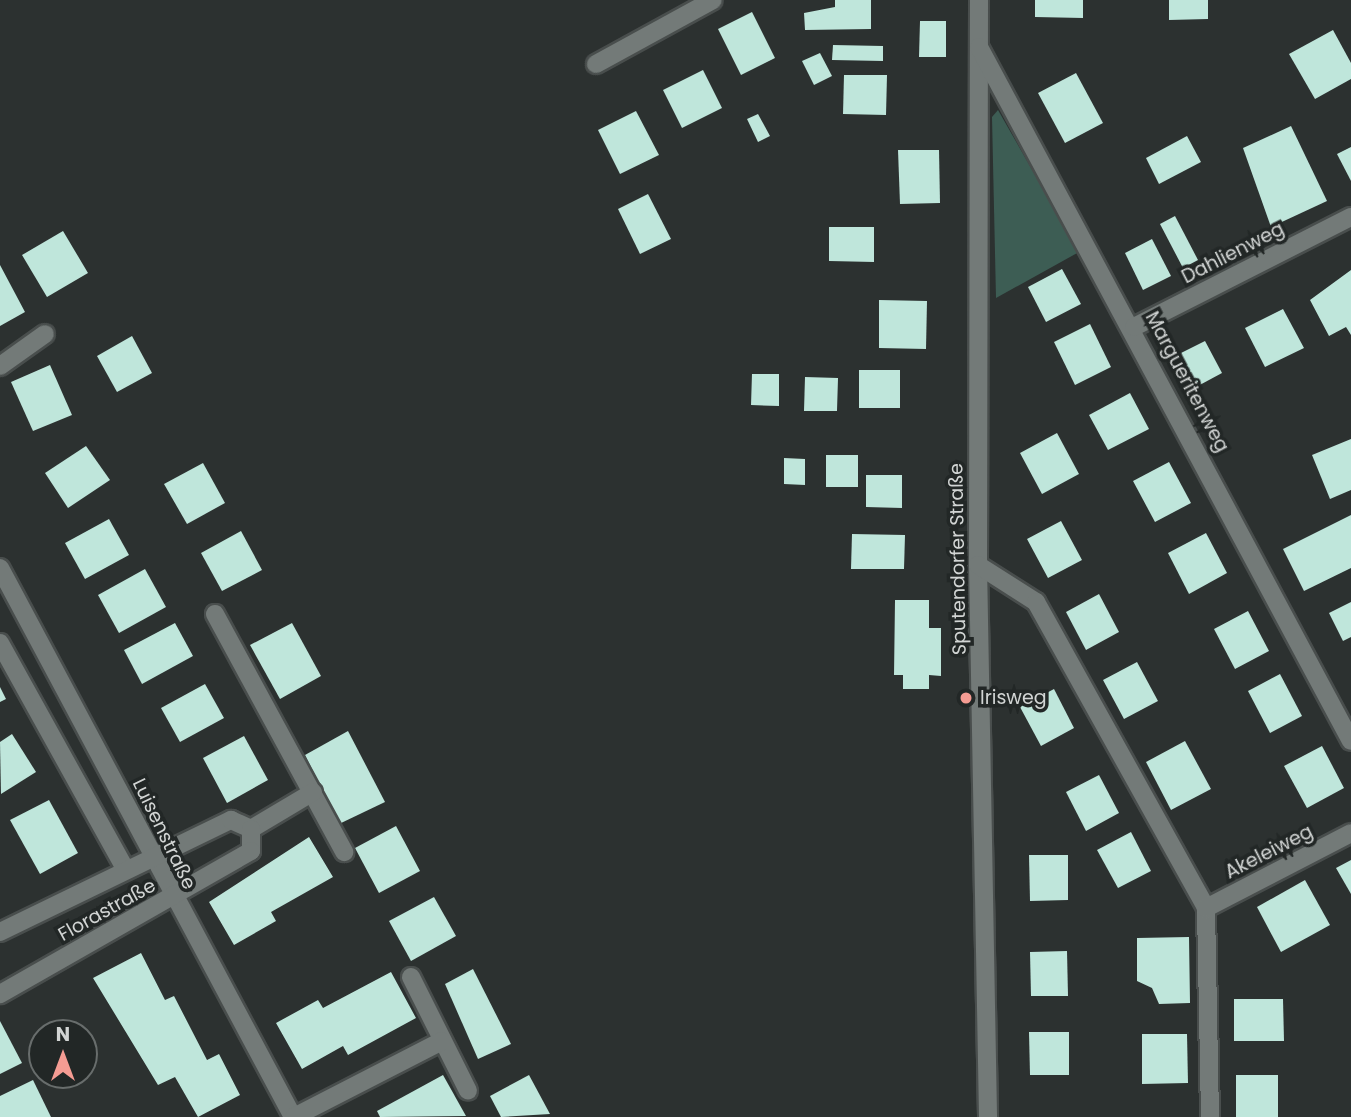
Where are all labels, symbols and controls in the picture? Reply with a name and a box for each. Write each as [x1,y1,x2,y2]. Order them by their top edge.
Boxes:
street label: Dahlienweg [1178,217,1288,289]
street label: Margueritenweg [1140,308,1234,456]
street label: Sputendorfer Straße [945,463,971,655]
place label: Irisweg [980,687,1047,709]
marker: Irisweg [958,690,974,706]
street label: Luisenstraße [127,775,201,893]
street label: Akeleiweg [1221,820,1317,884]
street label: Florastraße [54,874,160,946]
north arrow [28,1019,98,1089]
text: N [56,1021,70,1048]

